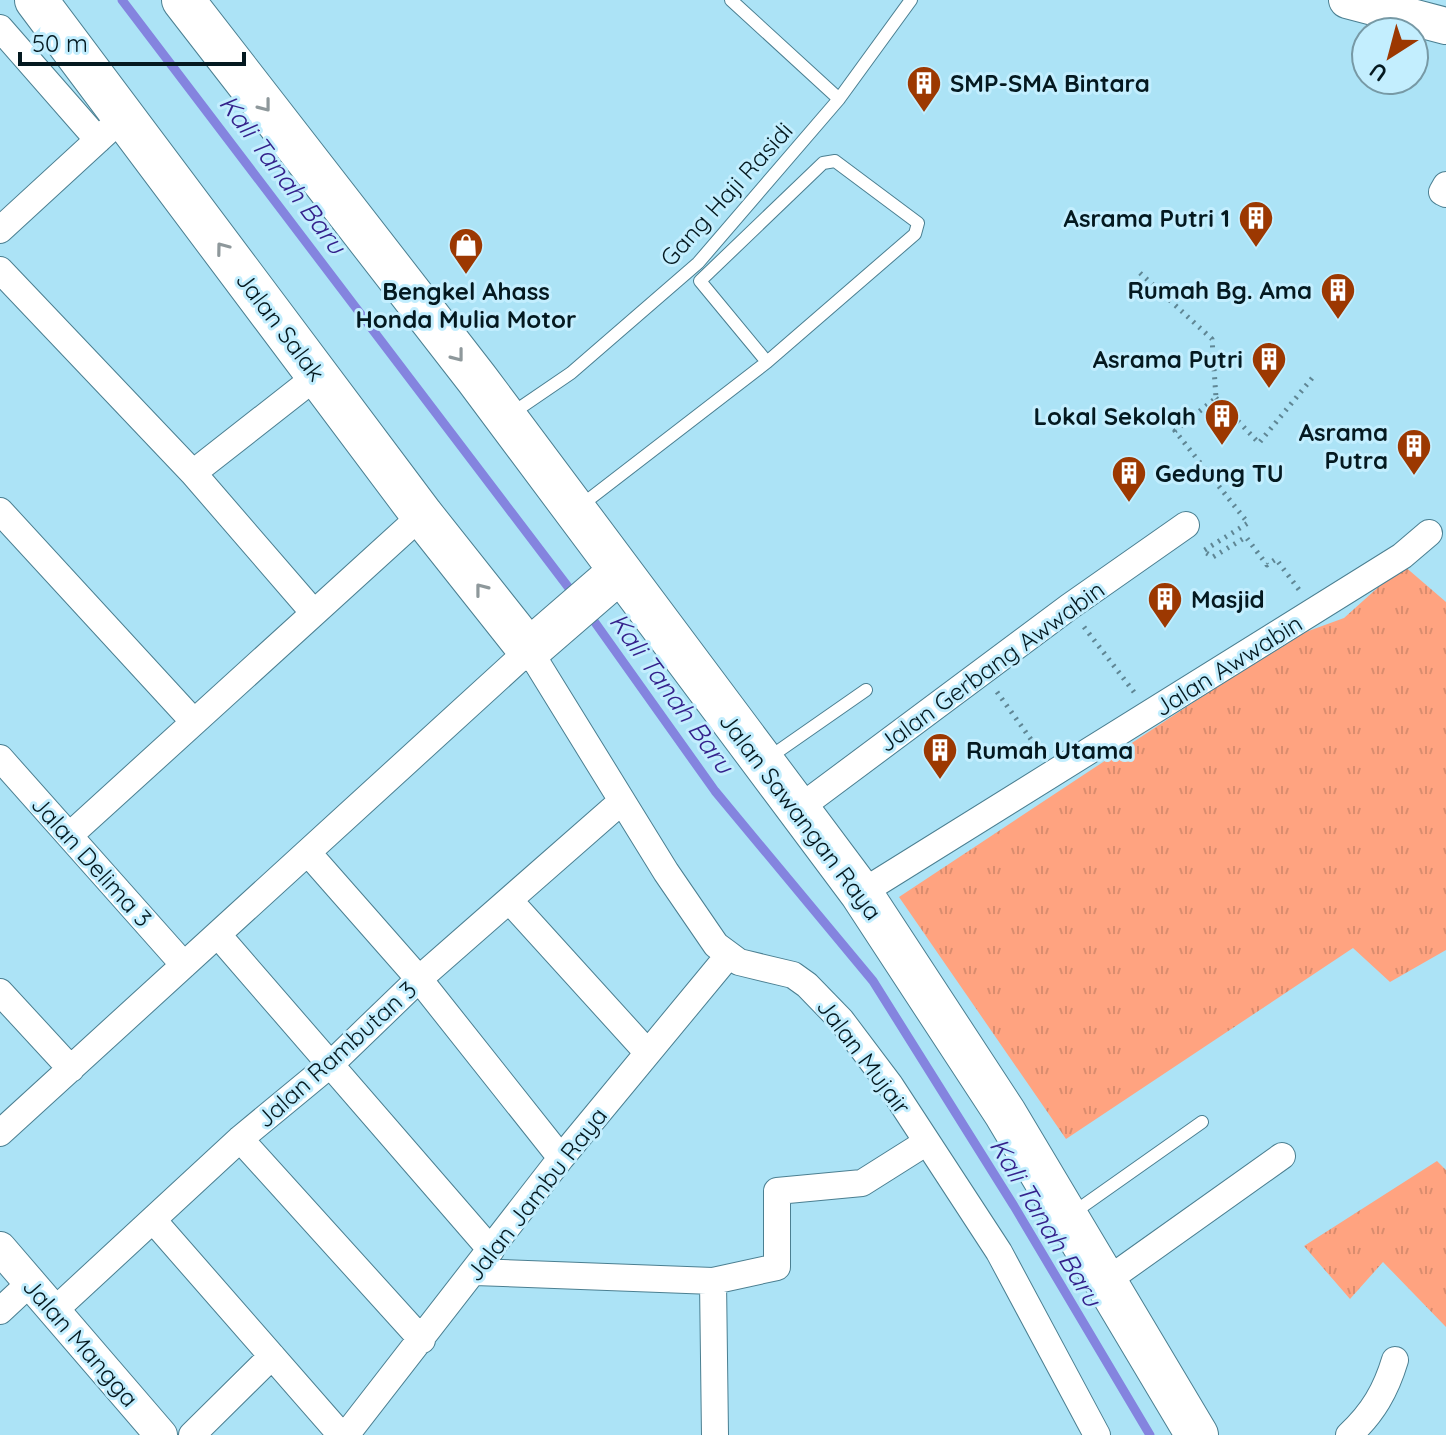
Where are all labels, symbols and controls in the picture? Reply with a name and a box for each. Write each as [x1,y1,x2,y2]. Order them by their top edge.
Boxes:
scale bar [20,16,244,66]
north arrow [1350,16,1430,96]
text: 50 m [32,28,88,58]
text: U [1364,56,1393,88]
building icon: SMP-SMA Bintara [905,64,943,114]
place label: SMP-SMA Bintara [950,68,1150,98]
water label: Kali Tanah Baru [212,88,354,261]
one-way arrow [255,97,269,112]
street label: Gang Haji Rasidi [653,116,799,272]
building icon: Asrama Putri 1 [1237,199,1275,249]
place label: Asrama Putri 1 [1064,203,1230,233]
shop icon: Bengkel Ahass Honda Mulia Motor [447,226,485,276]
one-way arrow [218,242,232,257]
street label: Jalan Salak [230,265,332,387]
building icon: Rumah Bg. Ama [1319,271,1357,321]
place label: Rumah Bg. Ama [1128,275,1312,305]
place label: Bengkel Ahass Honda Mulia Motor [356,276,576,334]
building icon: Asrama Putri [1250,340,1288,390]
place label: Asrama Putri [1093,344,1243,374]
one-way arrow [449,347,463,362]
building icon: Lokal Sekolah [1203,397,1241,447]
place label: Lokal Sekolah [1033,401,1196,431]
place label: Asrama Putra [1299,417,1388,475]
building icon: Asrama Putra [1395,427,1433,477]
building icon: Gedung TU [1110,454,1148,504]
place label: Gedung TU [1155,458,1284,488]
street label: Jalan Gerbang Awwabin [872,574,1110,758]
building icon: Masjid [1146,580,1184,630]
one-way arrow [476,583,490,598]
place label: Masjid [1191,584,1265,614]
water label: Kali Tanah Baru [603,606,742,781]
street label: Jalan Awwabin [1149,608,1307,722]
street label: Jalan Sawangan Raya [713,706,889,926]
building icon: Rumah Utama [921,731,959,781]
place label: Rumah Utama [966,735,1133,765]
street label: Jalan Delima 3 [25,789,159,933]
street label: Jalan Rambutan 3 [250,974,422,1134]
street label: Jalan Mujair [811,992,917,1120]
street label: Jalan Jambu Raya [459,1101,613,1287]
water label: Kali Tanah Baru [983,1132,1110,1313]
street label: Jalan Mangga [17,1271,145,1413]

